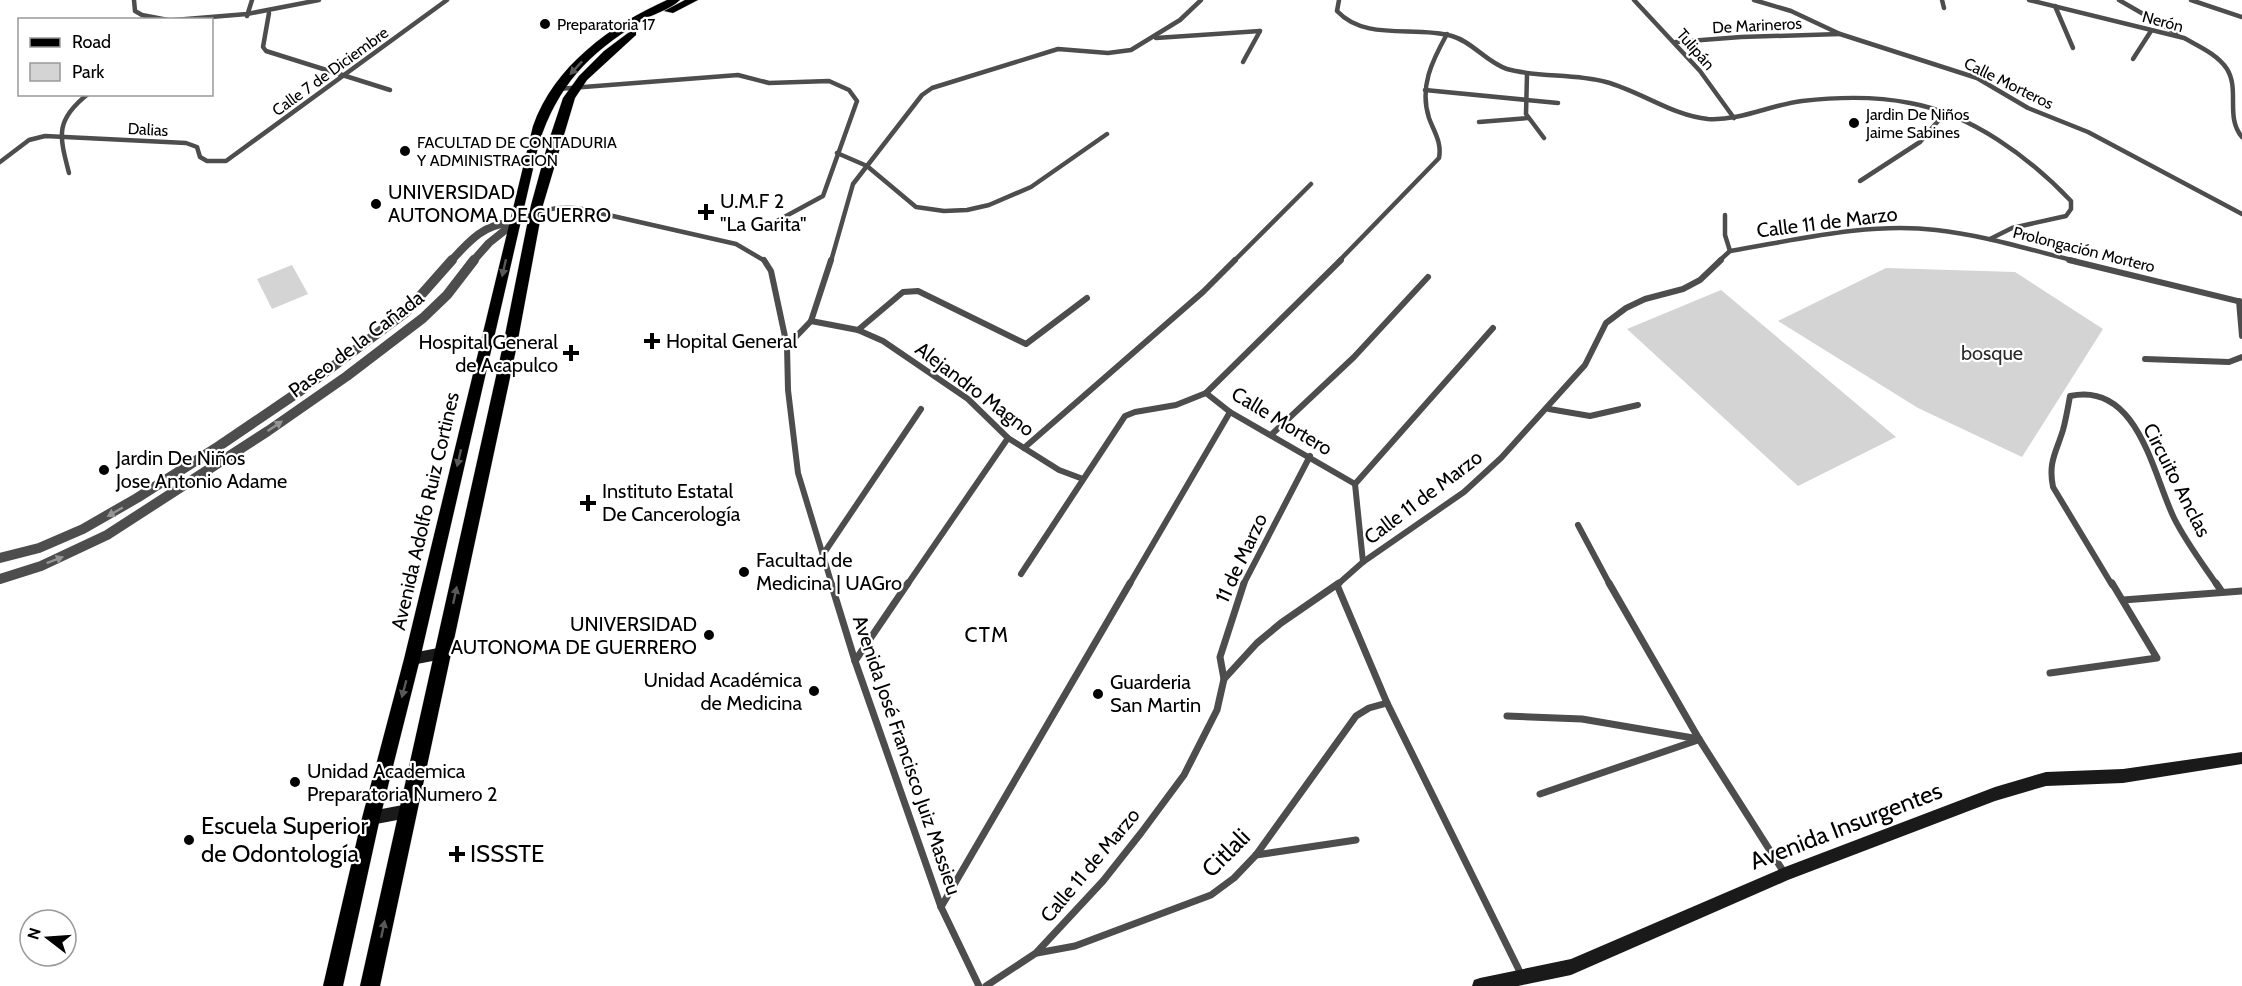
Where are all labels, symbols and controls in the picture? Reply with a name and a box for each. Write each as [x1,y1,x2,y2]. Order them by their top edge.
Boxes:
street label: Nerón [2140,7,2186,36]
street label: De Marineros [1712,14,1803,37]
place label: Preparatoria 17 [557,15,655,34]
marker: Preparatoria 17 [538,17,552,31]
legend [18,18,213,96]
street label: Calle 7 de Diciembre [269,23,392,120]
street label: Tulipán [1673,25,1719,74]
text: Road [72,31,111,53]
street label: Calle Morteros [1961,54,2057,113]
one-way arrow [570,60,583,75]
text: Park [72,61,105,83]
place label: Jardin De Niños Jaime Sabines [1865,105,1970,142]
marker: Jardin De Niños Jaime Sabines [1847,116,1861,130]
street label: Dalias [127,119,169,140]
place label: FACULTAD DE CONTADURIA Y ADMINISTRACION [416,133,617,170]
marker: FACULTAD DE CONTADURIA Y ADMINISTRACION [398,144,412,158]
place label: UNIVERSIDAD AUTONOMA DE GUERRO [388,180,611,227]
place label: U.M.F 2 "La Garita" [720,189,807,236]
marker: UNIVERSIDAD AUTONOMA DE GUERRO [369,197,383,211]
street label: Calle 11 de Marzo [1755,201,1899,243]
marker: U.M.F 2 "La Garita" [697,203,715,221]
street label: Prolongación Mortero [2011,223,2157,276]
one-way arrow [498,259,508,278]
street label: Paseo de la Cañada [284,285,429,403]
place label: Hopital General [666,329,798,353]
place label: Hospital General de Acapulco [418,330,558,377]
marker: Hopital General [643,332,661,350]
street label: Alejandro Magno [911,337,1039,441]
park label: bosque [1961,341,2023,365]
marker: Hospital General de Acapulco [562,344,580,362]
street label: Calle Mortero [1227,382,1337,460]
street label: Avenida Adolfo Ruiz Cortines [386,390,464,632]
street label: Circuito Anclas [2138,419,2216,541]
one-way arrow [267,420,283,432]
street label: Calle 11 de Marzo [1359,445,1487,549]
place label: Jardin De Niños Jose Antonio Adame [115,446,287,493]
one-way arrow [454,449,464,467]
marker: Jardin De Niños Jose Antonio Adame [97,463,111,477]
place label: Instituto Estatal De Cancerología [602,479,741,526]
marker: Instituto Estatal De Cancerología [579,494,597,512]
one-way arrow [106,507,123,517]
street label: 11 de Marzo [1210,510,1272,606]
place label: Facultad de Medicina | UAGro [756,548,902,595]
one-way arrow [46,555,64,564]
marker: Facultad de Medicina | UAGro [737,565,751,579]
one-way arrow [451,585,461,604]
place label: UNIVERSIDAD AUTONOMA DE GUERRERO [451,612,697,659]
street label: Avenida José Francisco Juiz Massieu [848,612,966,898]
district label: CTM [964,622,1010,647]
marker: UNIVERSIDAD AUTONOMA DE GUERRERO [702,628,716,642]
place label: Unidad Académica de Medicina [644,668,802,715]
place label: Guarderia San Martin [1110,670,1201,717]
one-way arrow [399,680,409,698]
marker: Unidad Académica de Medicina [807,684,821,698]
marker: Guarderia San Martin [1091,687,1105,701]
place label: Unidad Academica Preparatoria Numero 2 [307,759,497,806]
marker: Unidad Academica Preparatoria Numero 2 [288,775,302,789]
street label: Avenida Insurgentes [1746,776,1946,876]
street label: Calle 11 de Marzo [1035,803,1145,927]
place label: Escuela Superior de Odontología [201,811,368,868]
street label: Citlali [1195,822,1256,883]
marker: Escuela Superior de Odontología [182,833,196,847]
place label: ISSSTE [470,839,544,868]
marker: ISSSTE [448,845,466,863]
north arrow [18,908,78,968]
one-way arrow [378,920,388,938]
text: N [23,926,45,942]

